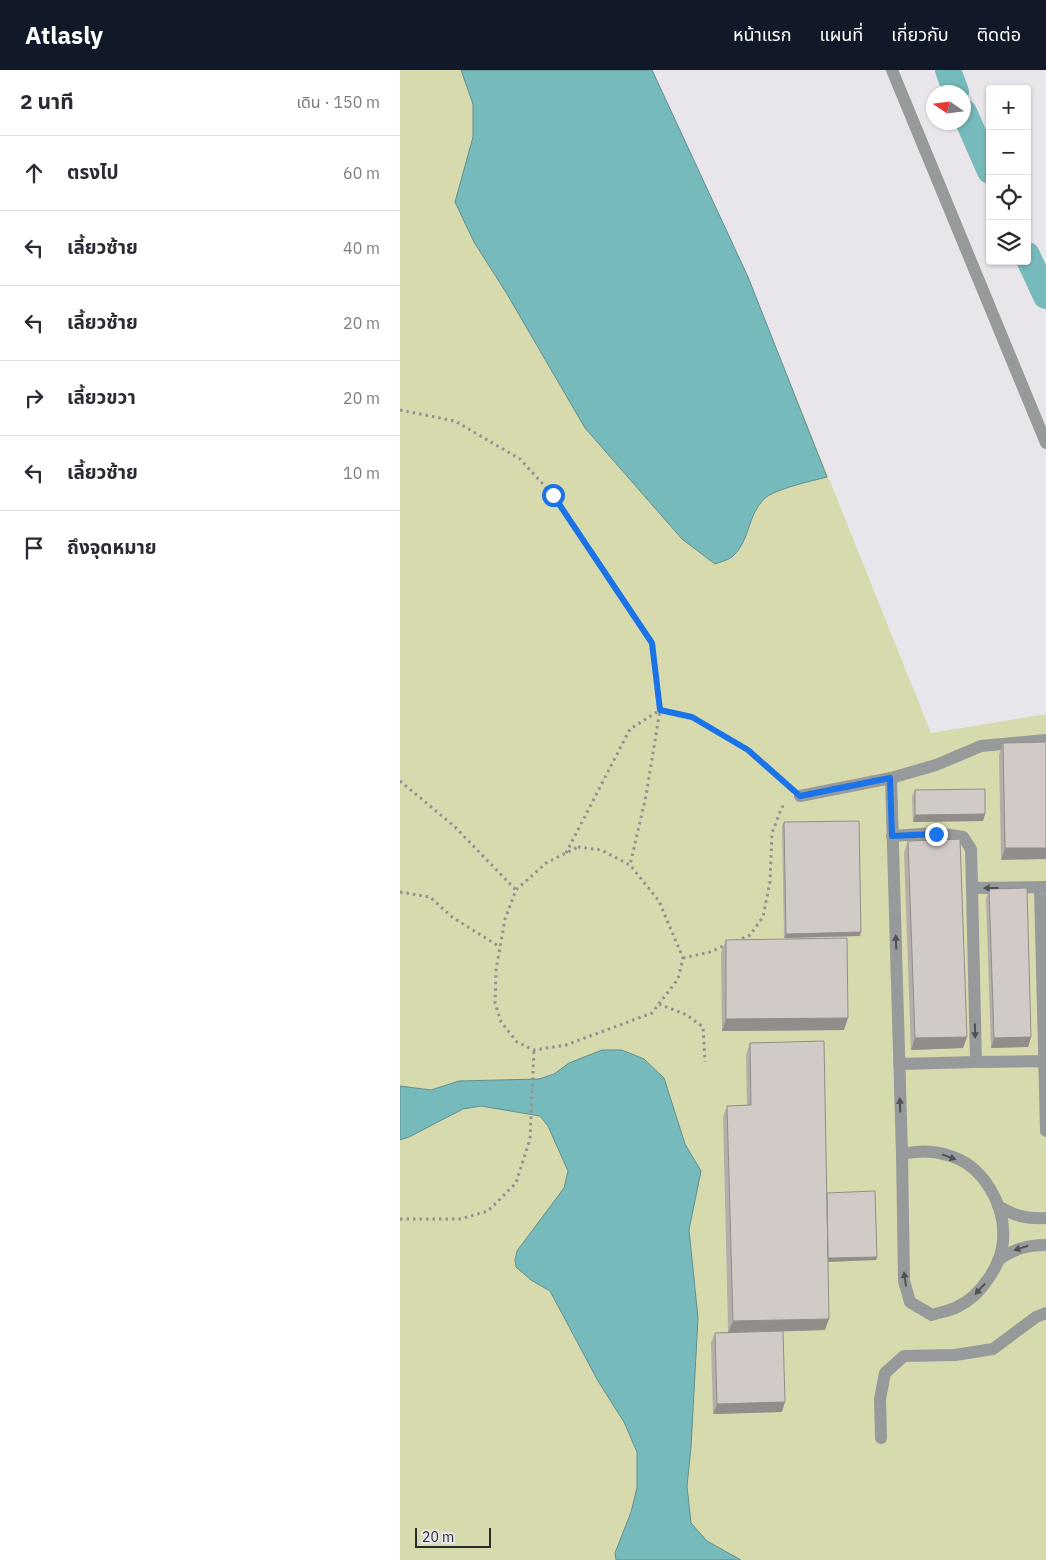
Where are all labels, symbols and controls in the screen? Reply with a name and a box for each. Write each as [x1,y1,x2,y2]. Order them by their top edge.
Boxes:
text: Atlasly [25,19,103,51]
text: หน้าแรก [733,23,791,46]
text: แผนที่ [819,23,863,46]
text: เกี่ยวกับ [891,23,949,46]
text: ติดต่อ [977,23,1021,46]
north arrow [926,85,971,130]
map controls [986,85,1031,265]
button: + [986,85,1031,130]
text: 2 นาที [20,87,74,115]
text: เดิน · 150 m [296,92,380,112]
button: − [986,130,1031,175]
icon: ahead [20,159,48,187]
text: ตรงไป [67,160,119,184]
text: 60 m [343,163,380,183]
button: locate [986,175,1031,220]
button: layers [986,220,1031,265]
icon: left [20,234,48,262]
text: เลี้ยวซ้าย [67,235,138,259]
text: 40 m [343,238,380,258]
icon: left [20,309,48,337]
text: เลี้ยวซ้าย [67,310,138,334]
text: 20 m [343,313,380,333]
icon: right [20,384,48,412]
text: เลี้ยวขวา [67,385,136,409]
text: 20 m [343,388,380,408]
icon: left [20,459,48,487]
text: เลี้ยวซ้าย [67,460,138,484]
text: 10 m [343,463,380,483]
route start [542,484,565,507]
icon: arrive [20,534,48,562]
text: ถึงจุดหมาย [67,535,157,559]
route end [925,823,948,846]
one-way arrow [983,884,999,892]
one-way arrow [891,934,899,950]
one-way arrow [971,1024,979,1040]
one-way arrow [896,1097,904,1113]
one-way arrow [942,1154,957,1161]
one-way arrow [1013,1244,1028,1252]
one-way arrow [901,1271,909,1287]
one-way arrow [974,1282,986,1294]
scale bar [415,1525,491,1548]
text: 20 m [422,1528,454,1546]

